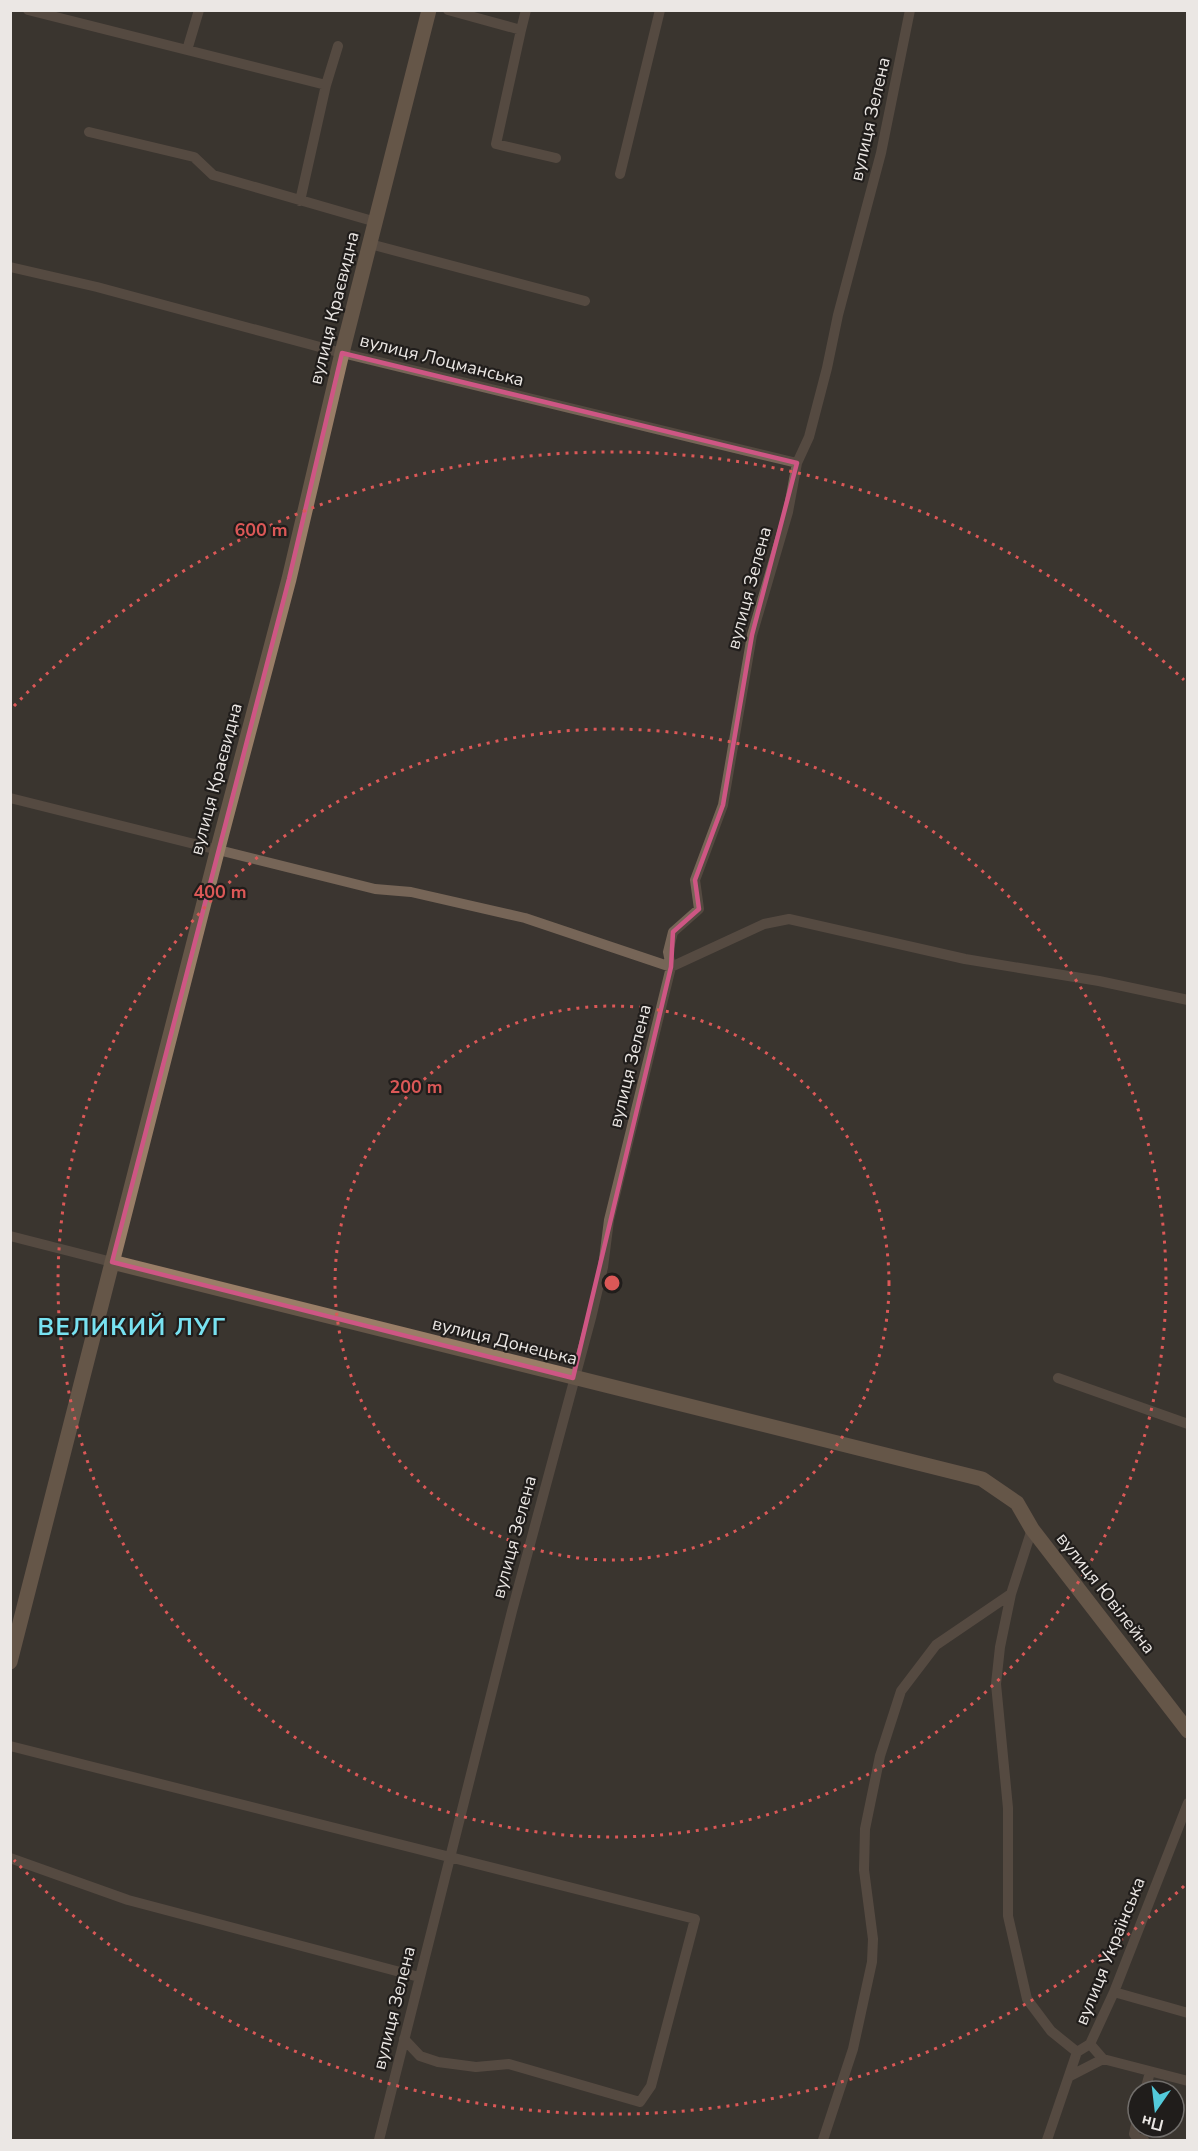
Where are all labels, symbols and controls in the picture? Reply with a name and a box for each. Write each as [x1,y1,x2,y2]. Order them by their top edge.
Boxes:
street label: вулиця Зелена [844,55,896,183]
street label: вулиця Краєвидна [303,229,365,387]
street label: вулиця Лоцманська [357,328,527,392]
text: 600 m [234,518,288,542]
street label: вулиця Зелена [721,524,777,652]
street label: вулиця Краєвидна [184,700,248,858]
text: 400 m [193,880,247,904]
street label: вулиця Зелена [603,1002,657,1130]
text: 200 m [389,1075,443,1099]
centre of rings [602,1273,622,1293]
district label: ВЕЛИКИЙ ЛУГ [37,1311,227,1343]
street label: вулиця Донецька [430,1311,580,1371]
street label: вулиця Зелена [486,1473,542,1601]
street label: вулиця Ювілейна [1051,1527,1161,1659]
street label: вулиця Українська [1069,1874,1151,2028]
street label: вулиця Зелена [367,1944,421,2072]
north arrow [1126,2079,1186,2139]
text: Пн [1139,2109,1166,2136]

